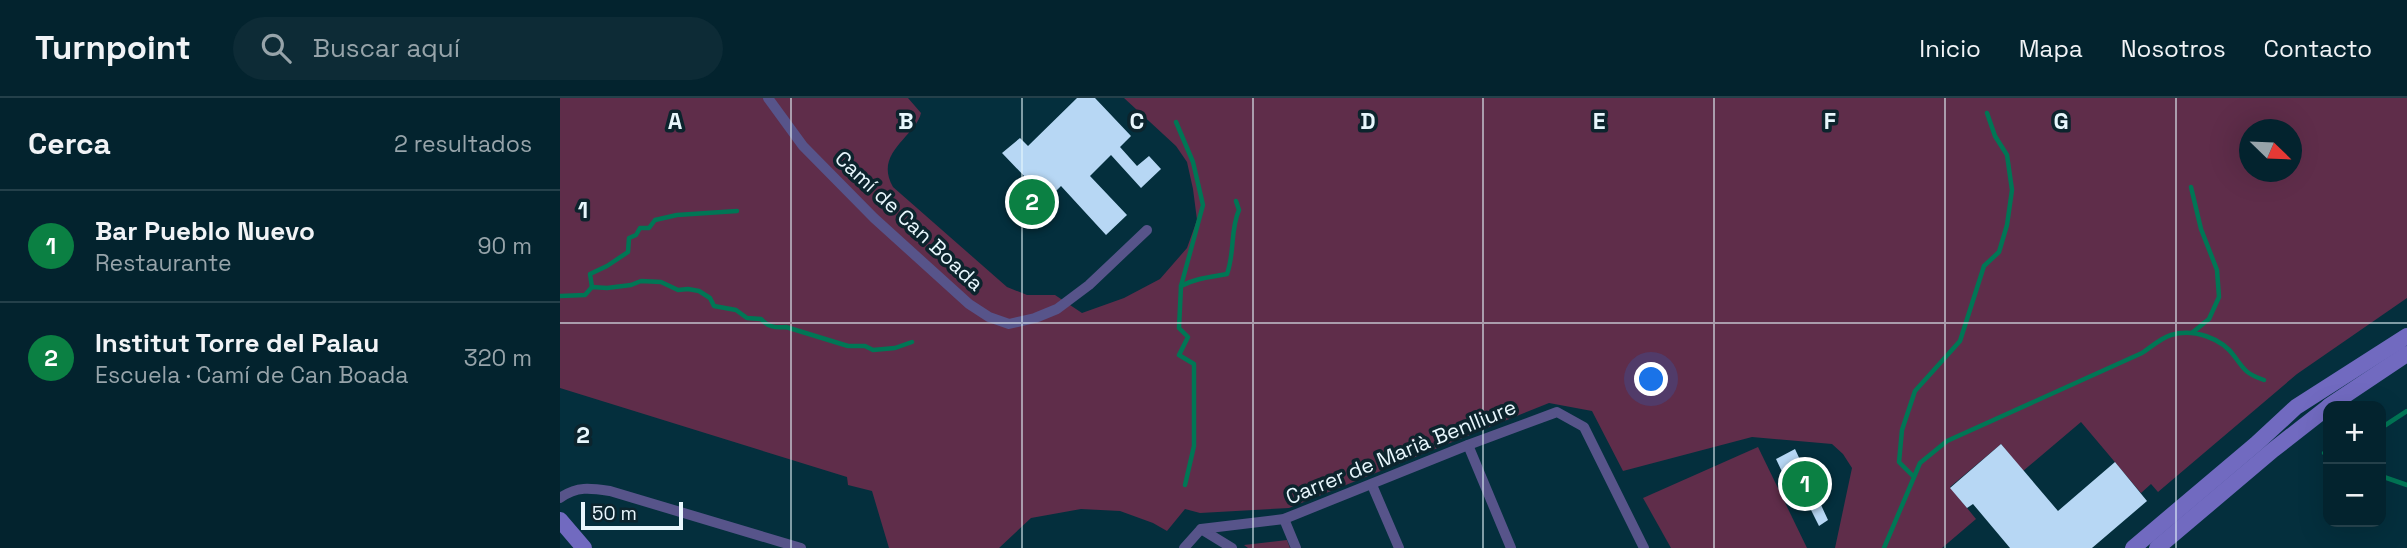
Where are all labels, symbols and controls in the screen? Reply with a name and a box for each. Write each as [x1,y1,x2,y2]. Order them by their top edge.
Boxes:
search box [233,17,723,80]
text: Turnpoint [35,27,191,69]
icon: search [257,29,295,67]
text: Buscar aquí [313,31,460,65]
text: Inicio [1919,33,1981,64]
text: Mapa [2019,33,2083,64]
text: Nosotros [2121,33,2226,64]
text: Contacto [2264,33,2372,64]
text: A [668,106,683,136]
text: B [898,106,914,136]
text: C [1130,106,1144,136]
text: D [1360,106,1376,136]
text: E [1593,106,1605,136]
text: F [1824,106,1836,136]
text: G [2053,106,2069,136]
north arrow [2239,119,2302,182]
text: Cerca [28,124,111,163]
text: 2 resultados [394,129,532,159]
street label: Camí de Can Boada [829,145,989,297]
pin: 2 [1009,176,1055,228]
text: 1 [578,195,588,225]
text: Bar Pueblo Nuevo [95,214,315,248]
text: 1 [46,231,56,261]
text: 90 m [477,231,532,261]
text: Restaurante [95,248,232,278]
text: Institut Torre del Palau [95,326,379,360]
text: 2 [44,343,58,373]
text: 320 m [464,343,532,373]
text: Escuela · Camí de Can Boada [95,360,409,390]
your location [1634,362,1668,396]
street label: Carrer de Marià Benlliure [1282,393,1520,510]
map controls [2323,401,2386,527]
button: + [2323,401,2386,464]
text: 2 [576,420,590,450]
pin: 1 [1782,458,1828,510]
button: − [2323,464,2386,527]
scale bar [581,499,682,531]
text: 50 m [592,501,637,526]

